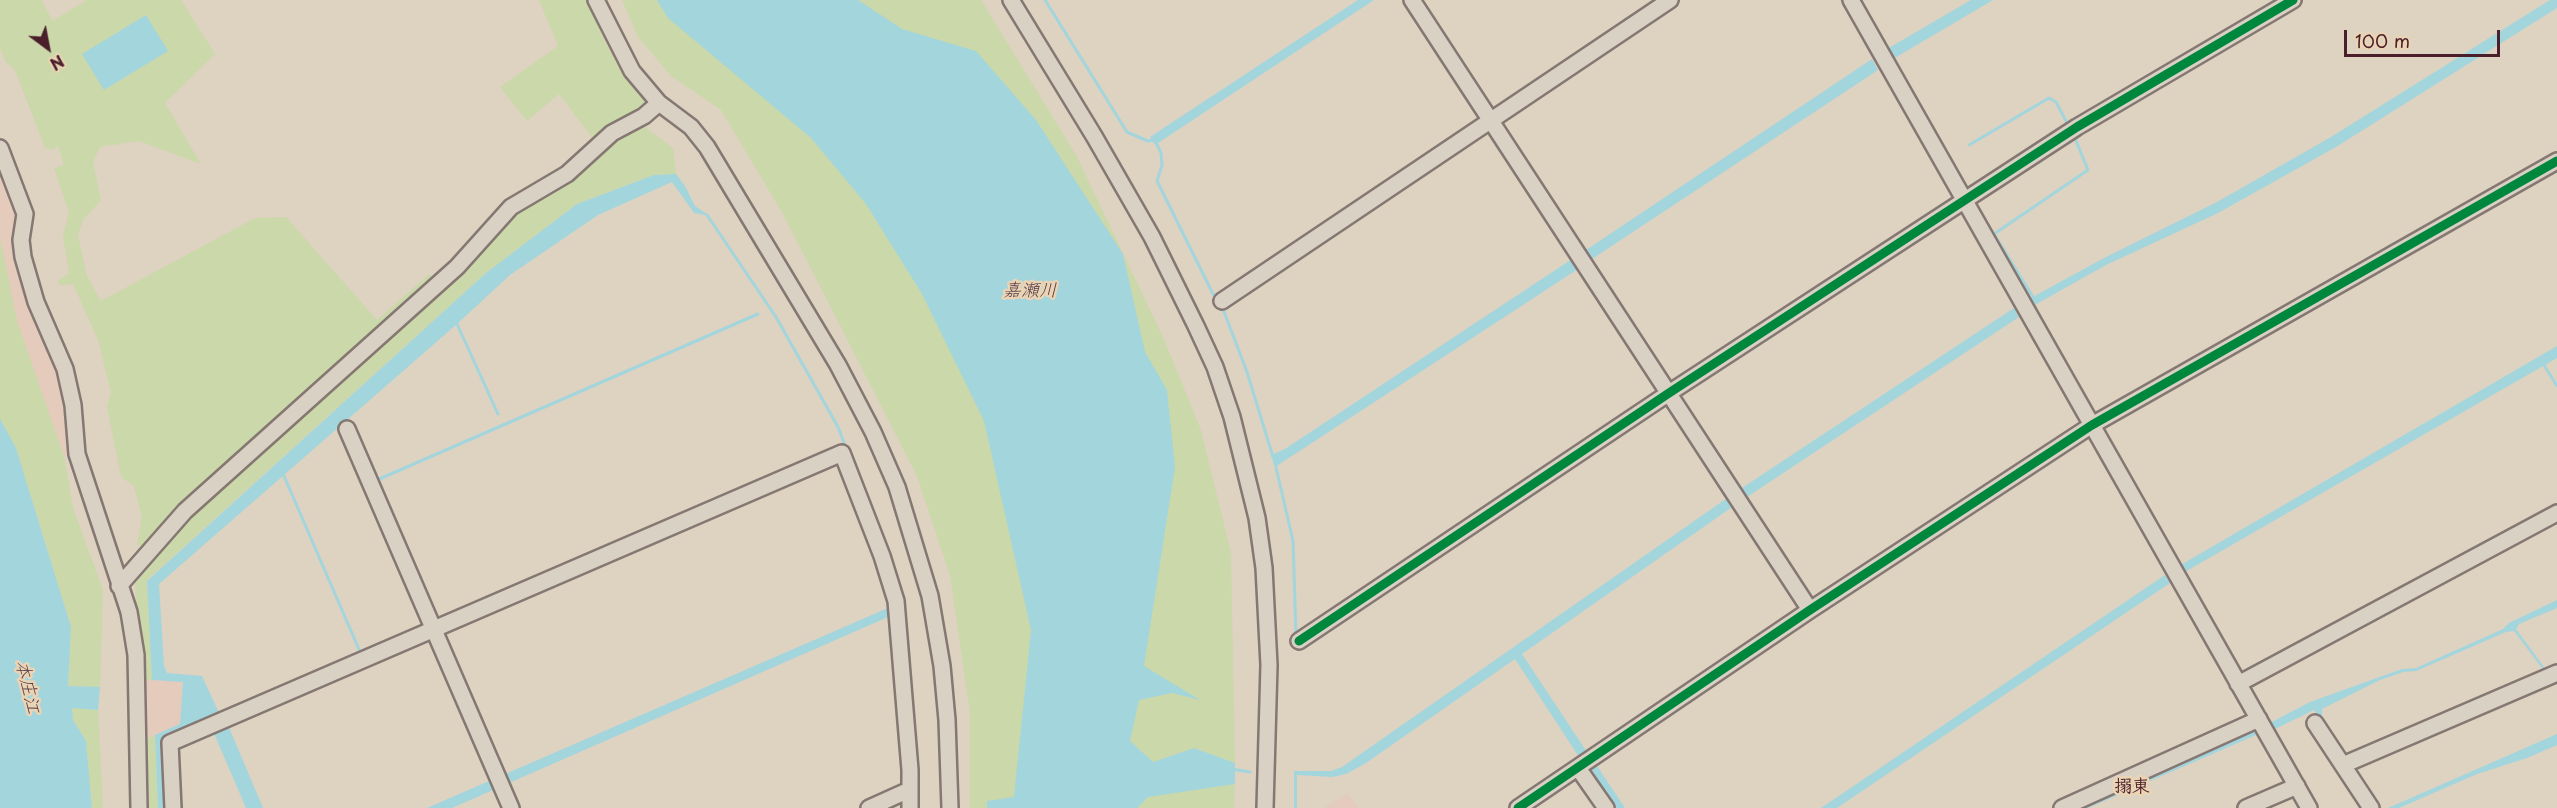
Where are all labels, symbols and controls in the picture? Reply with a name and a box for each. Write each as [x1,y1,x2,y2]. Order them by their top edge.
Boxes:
north arrow [18,18,78,78]
scale bar [2347,18,2503,56]
text: 100 m [2355,27,2410,54]
text: N [46,50,69,77]
water label: 嘉瀬川 [1003,280,1057,302]
water label: 本庄江 [10,658,44,716]
district label: 搦東 [2114,776,2150,798]

